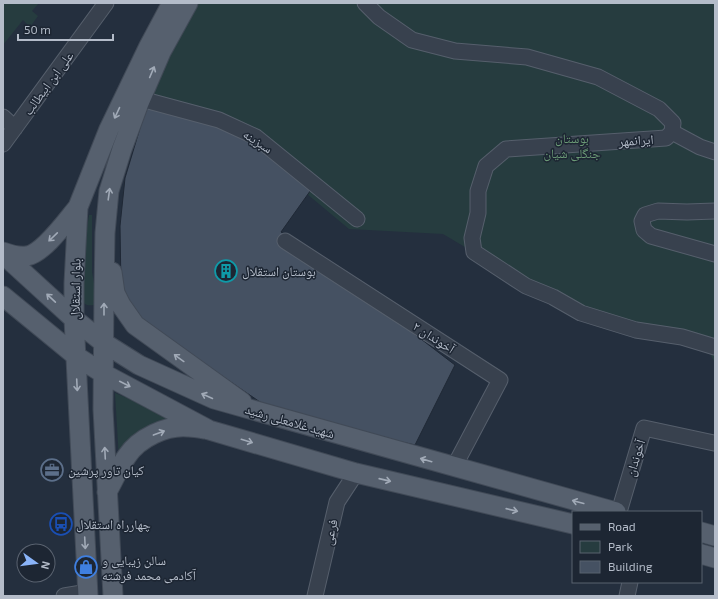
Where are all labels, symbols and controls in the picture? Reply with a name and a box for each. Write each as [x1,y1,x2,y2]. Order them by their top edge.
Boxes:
scale bar [18,16,113,42]
text: 50 m [24,22,51,36]
street label: علی ابن ابیطالب [19,48,78,119]
one-way arrow [149,66,157,78]
one-way arrow [113,107,120,119]
street label: سبزینه [240,126,276,157]
park label: بوستان جنگلی شیان [543,130,601,162]
street label: ایرانمهر [617,131,654,150]
one-way arrow [105,188,113,201]
one-way arrow [48,232,58,242]
street label: بلوار استقلال [66,258,85,320]
building icon: بوستان استقلال [213,258,239,284]
place label: بوستان استقلال [242,263,316,280]
one-way arrow [46,293,56,302]
one-way arrow [100,303,108,316]
street label: آخوندان ۲ [410,318,458,358]
one-way arrow [174,354,185,362]
one-way arrow [74,378,81,391]
one-way arrow [119,381,131,388]
one-way arrow [201,392,213,399]
street label: شهید غلامعلی رشید [243,401,337,442]
one-way arrow [153,428,165,436]
street label: آخوندان [622,437,649,479]
one-way arrow [240,438,253,445]
one-way arrow [102,447,109,460]
one-way arrow [419,455,432,463]
office icon: کیان تاور پرشین [39,457,65,483]
place label: کیان تاور پرشین [68,462,145,479]
one-way arrow [378,477,391,485]
one-way arrow [572,498,585,505]
one-way arrow [505,507,518,514]
bus stop icon: چهارراه استقلال [48,511,74,537]
legend [572,511,702,583]
place label: چهارراه استقلال [76,516,151,533]
street label: فرعی [319,517,342,547]
text: Road [608,519,636,533]
one-way arrow [81,536,89,549]
text: Park [608,539,633,553]
north arrow [16,543,56,583]
place label: سالن زیبایی و آکادمی محمد فرشته [102,552,196,584]
shop icon: سالن زیبایی و آکادمی محمد فرشته [73,554,99,580]
text: Building [608,559,653,573]
text: N [39,560,53,571]

